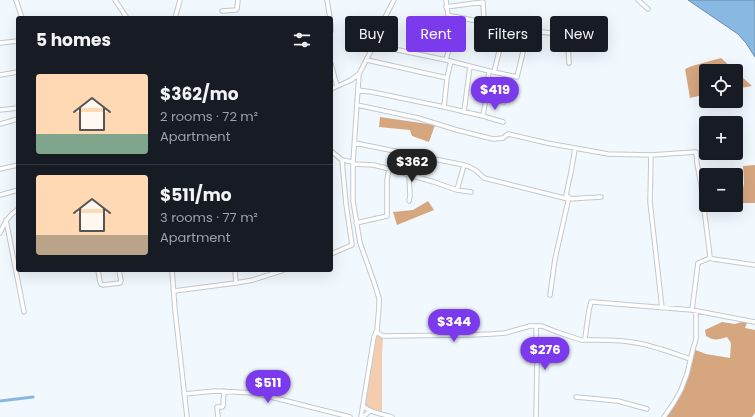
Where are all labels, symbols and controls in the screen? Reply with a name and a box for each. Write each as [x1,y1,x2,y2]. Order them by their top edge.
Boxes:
chip: Buy [345,16,398,52]
chip: Rent [406,16,466,52]
chip: Filters [474,16,542,52]
chip: New [550,16,608,52]
text: 5 homes [36,28,111,52]
icon: filters [291,29,313,51]
map controls [699,64,743,212]
button: locate [699,64,743,108]
pin: $419 [471,77,519,111]
text: $419 [480,80,510,99]
text: $362/mo [160,82,239,106]
icon: home [68,90,116,138]
text: 2 rooms · 72 m² [160,107,258,126]
button: + [699,116,743,160]
text: Apartment [160,127,230,146]
pin: $362 [388,149,436,183]
text: $362 [396,152,428,171]
button: − [699,168,743,212]
text: $511/mo [160,183,232,207]
icon: home [68,191,116,239]
text: 3 rooms · 77 m² [160,208,258,227]
text: Apartment [160,228,230,247]
pin: $344 [430,309,478,343]
text: $344 [437,312,471,331]
pin: $276 [521,337,569,371]
text: $276 [529,340,561,359]
pin: $511 [244,370,292,404]
text: $511 [255,373,281,392]

